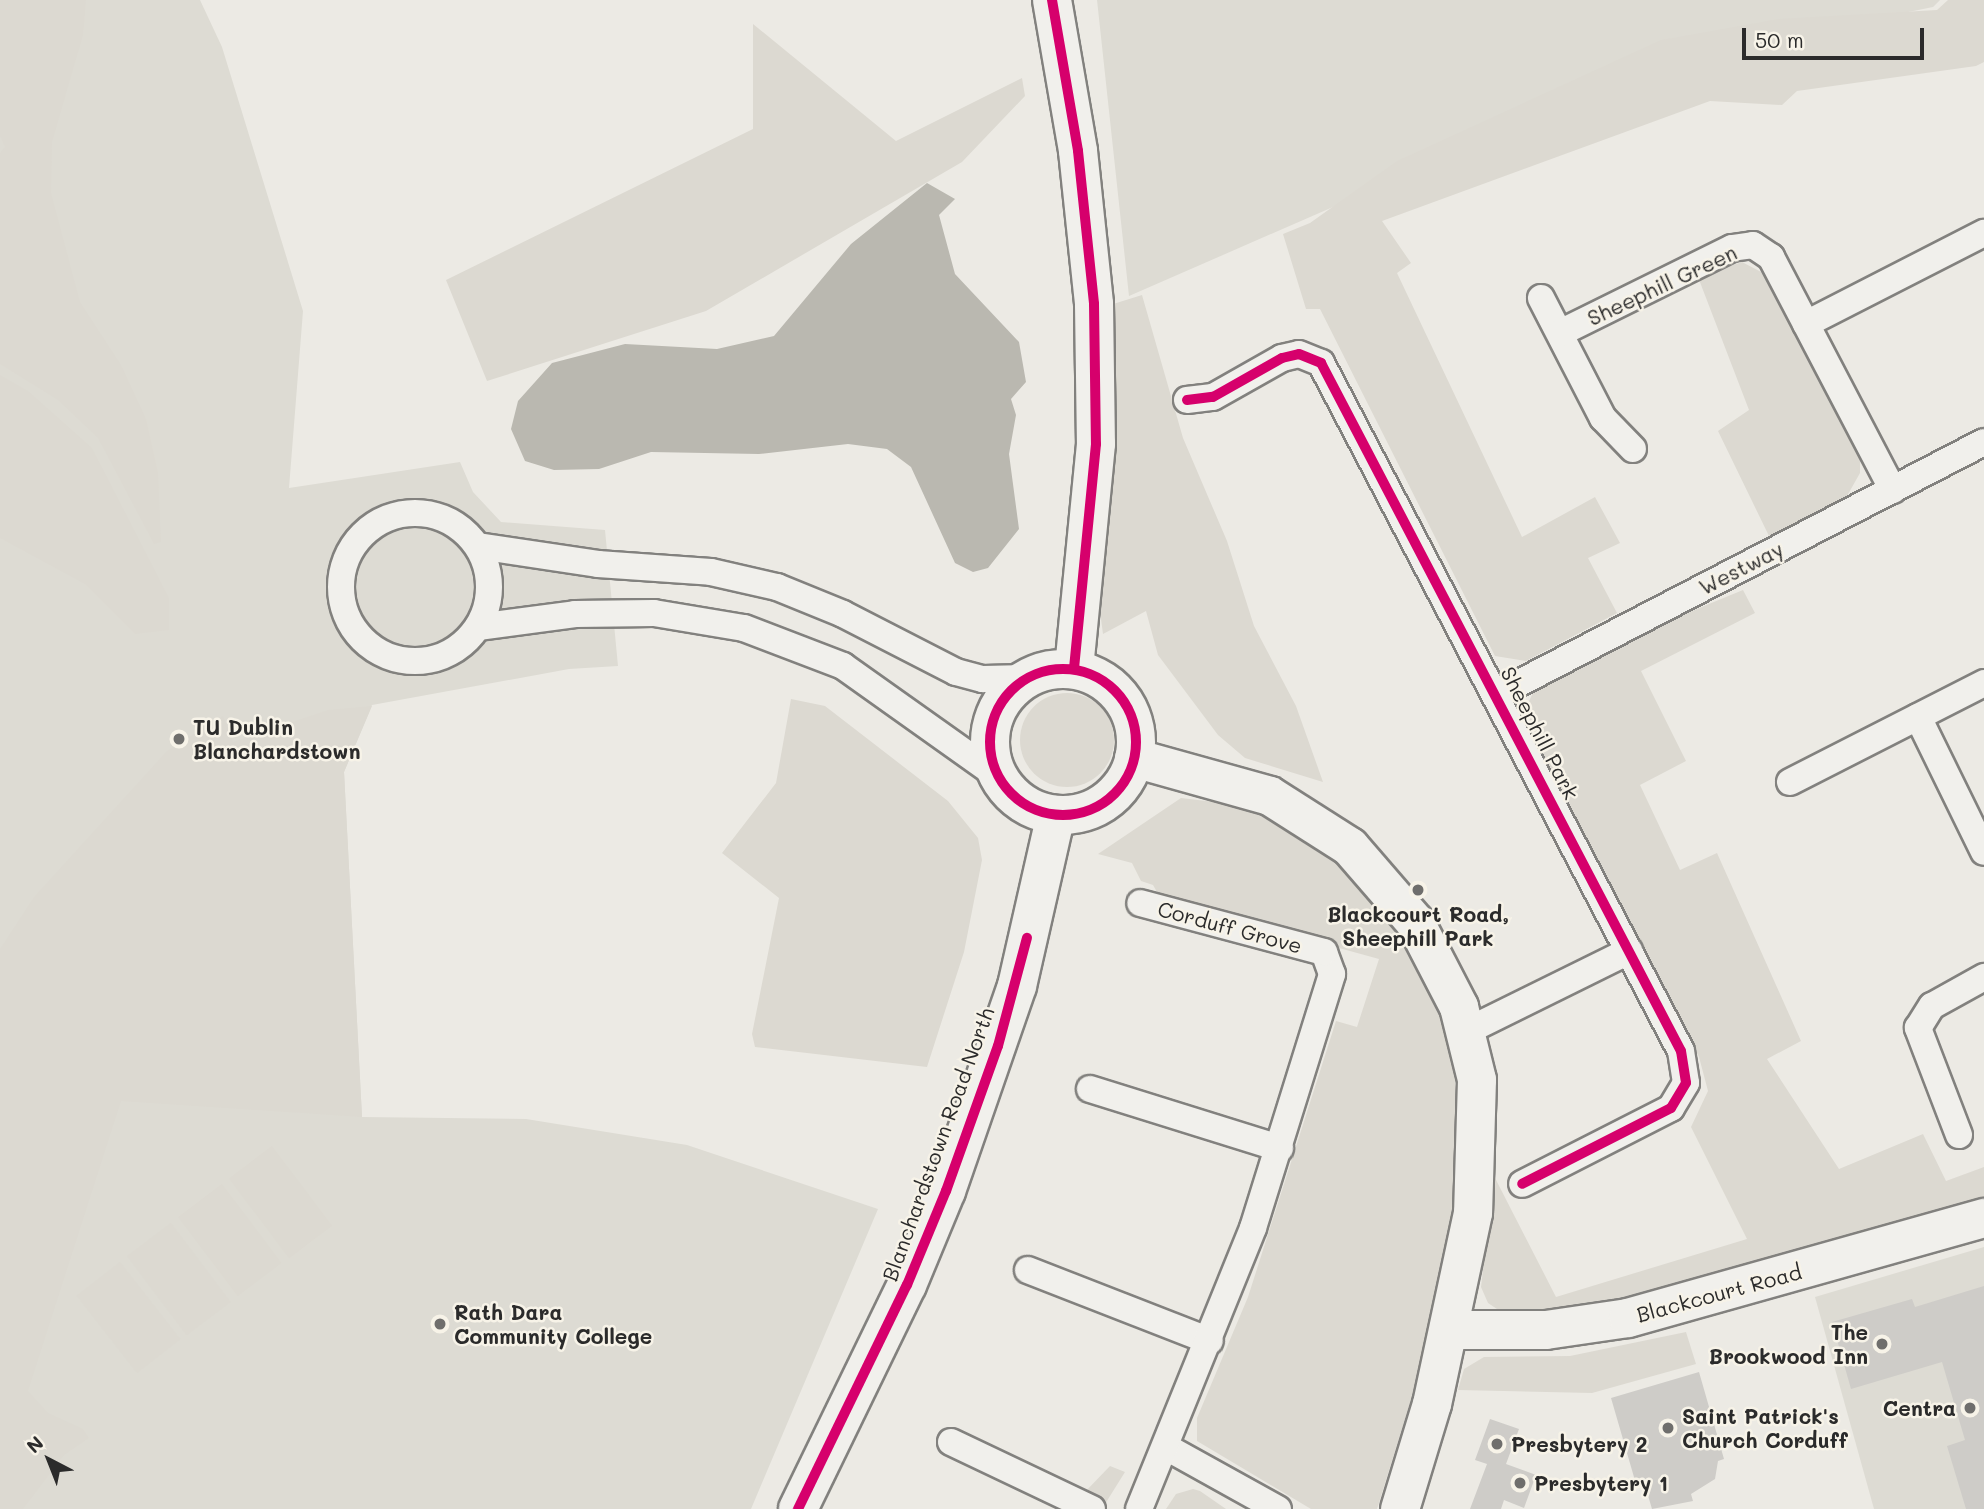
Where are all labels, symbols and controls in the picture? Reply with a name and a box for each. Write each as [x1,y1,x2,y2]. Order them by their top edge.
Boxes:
scale bar [1746,14,1928,58]
text: 50 m [1755,26,1804,53]
street label: Sheephill Green [1583,239,1741,331]
street label: Westway [1695,536,1787,600]
street label: Sheephill Park [1496,662,1584,804]
place label: TU Dublin Blanchardstown [193,714,361,764]
marker: TU Dublin Blanchardstown [171,731,187,747]
marker: Blackcourt Road, Sheephill Park [1410,882,1426,898]
street label: Corduff Grove [1155,896,1305,958]
place label: Blackcourt Road, Sheephill Park [1327,901,1509,951]
street label: Blanchardstown Road North [877,1004,999,1284]
street label: Blackcourt Road [1634,1259,1804,1327]
place label: Rath Dara Community College [454,1299,652,1349]
marker: Rath Dara Community College [432,1316,448,1332]
place label: The Brookwood Inn [1709,1319,1868,1369]
marker: The Brookwood Inn [1874,1336,1890,1352]
place label: Centra [1883,1395,1956,1421]
marker: Centra [1962,1400,1978,1416]
place label: Saint Patrick's Church Corduff [1682,1403,1848,1453]
marker: Saint Patrick's Church Corduff [1660,1420,1676,1436]
north arrow [14,1425,84,1495]
text: N [21,1430,48,1458]
place label: Presbytery 2 [1511,1431,1648,1457]
marker: Presbytery 2 [1489,1436,1505,1452]
place label: Presbytery 1 [1534,1470,1668,1496]
marker: Presbytery 1 [1512,1475,1528,1491]

